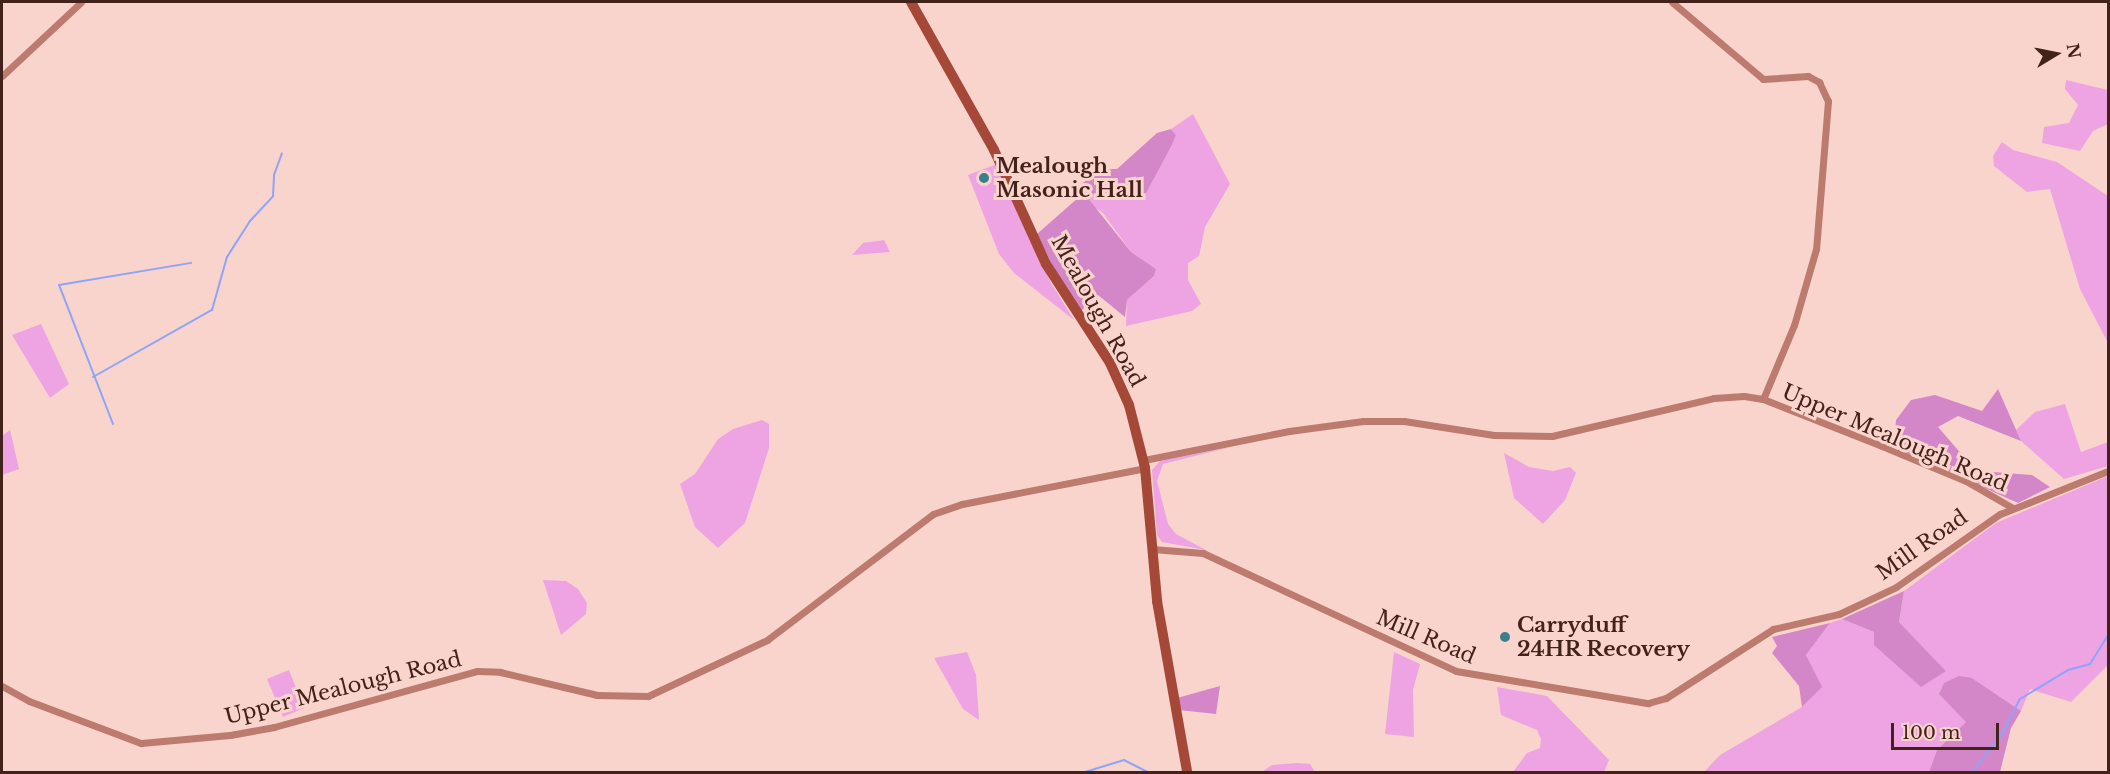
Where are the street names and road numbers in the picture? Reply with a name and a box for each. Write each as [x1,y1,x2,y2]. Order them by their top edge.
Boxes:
street label: Mealough Road [1046,231,1150,391]
street label: Upper Mealough Road [1778,379,2012,497]
street label: Mill Road [1872,504,1972,586]
street label: Mill Road [1372,605,1480,669]
street label: Upper Mealough Road [222,646,464,730]

